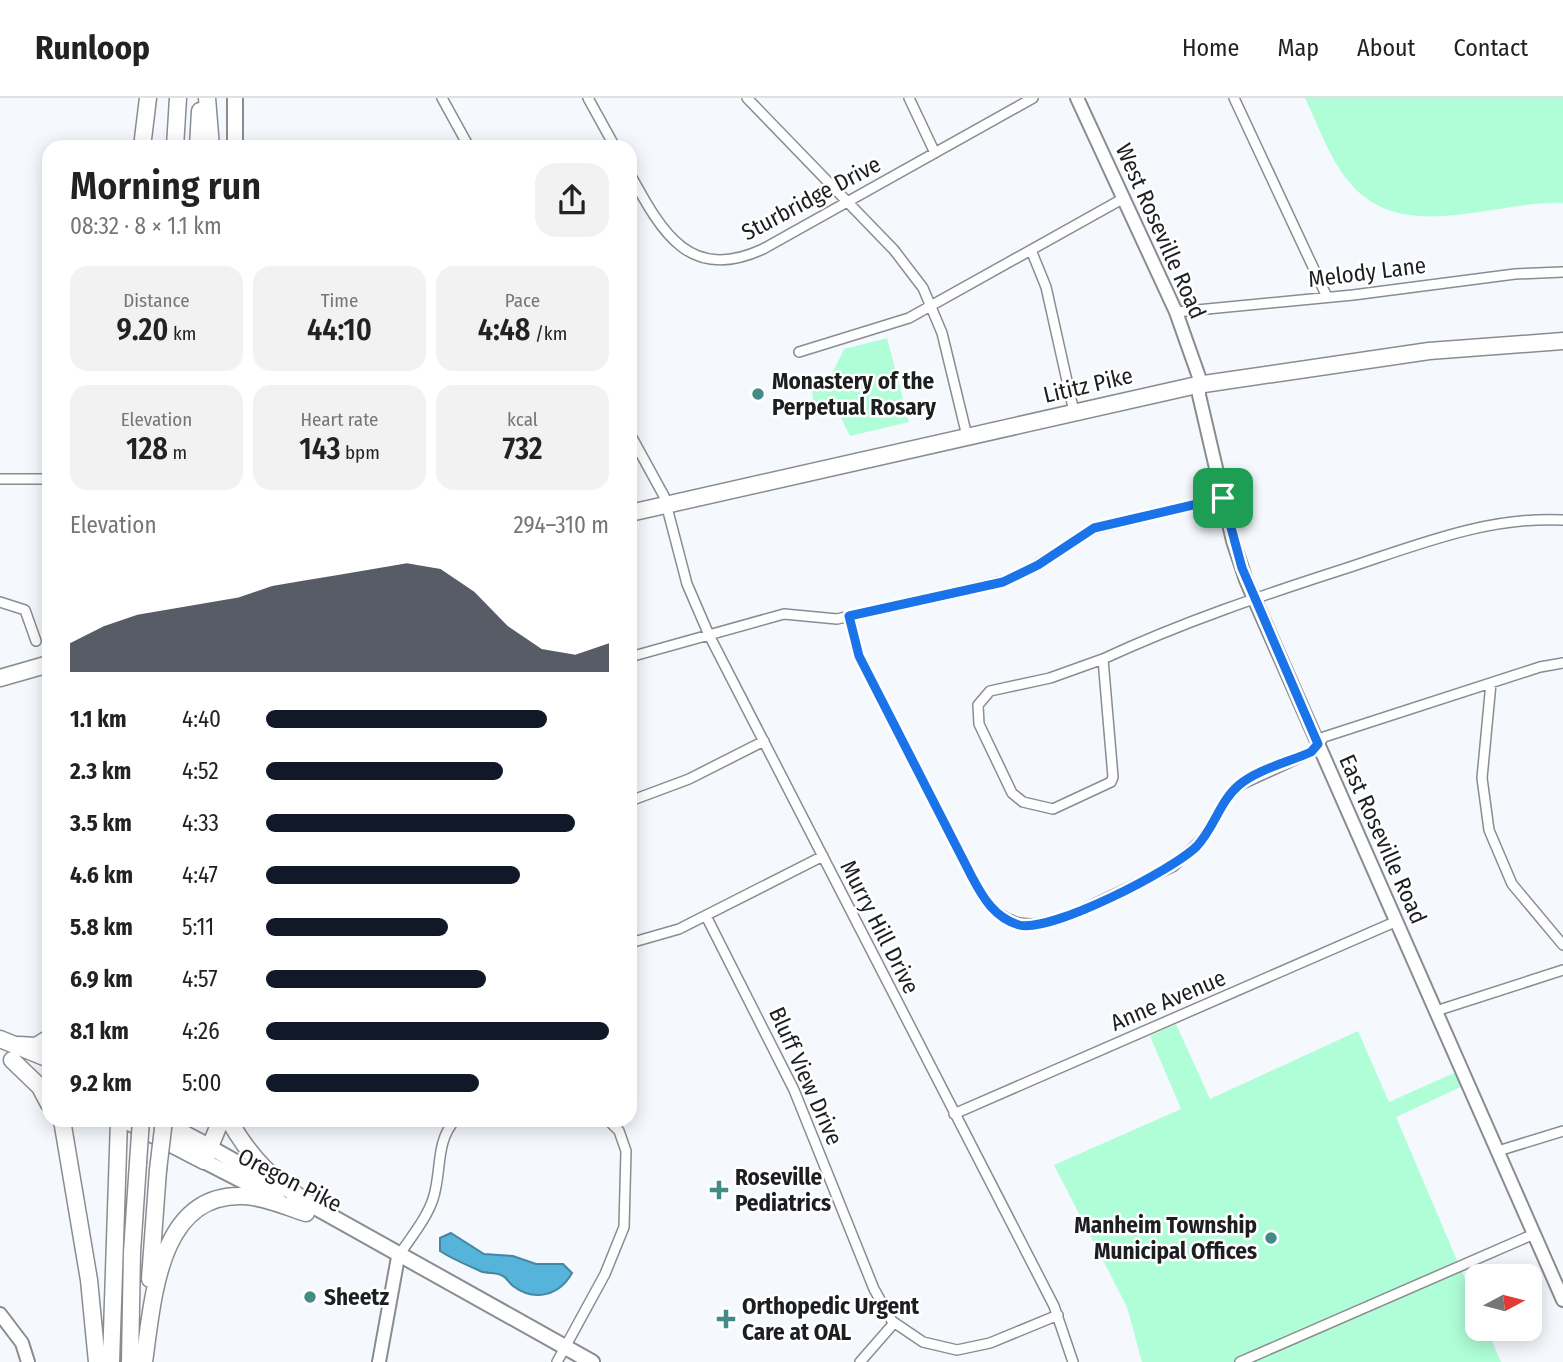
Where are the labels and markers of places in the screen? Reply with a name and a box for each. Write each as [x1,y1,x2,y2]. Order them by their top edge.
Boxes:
place label: Monastery of the Perpetual Rosary [772,367,937,421]
marker: Monastery of the Perpetual Rosary [750,386,766,402]
pin [1193,468,1253,528]
place label: Roseville Pediatrics [735,1163,831,1217]
marker: Roseville Pediatrics [709,1180,729,1200]
place label: Manheim Township Municipal Offices [1074,1211,1257,1265]
marker: Manheim Township Municipal Offices [1263,1230,1279,1246]
place label: Sheetz [324,1283,389,1311]
marker: Sheetz [302,1289,318,1305]
place label: Orthopedic Urgent Care at OAL [742,1292,920,1346]
marker: Orthopedic Urgent Care at OAL [716,1309,736,1329]

